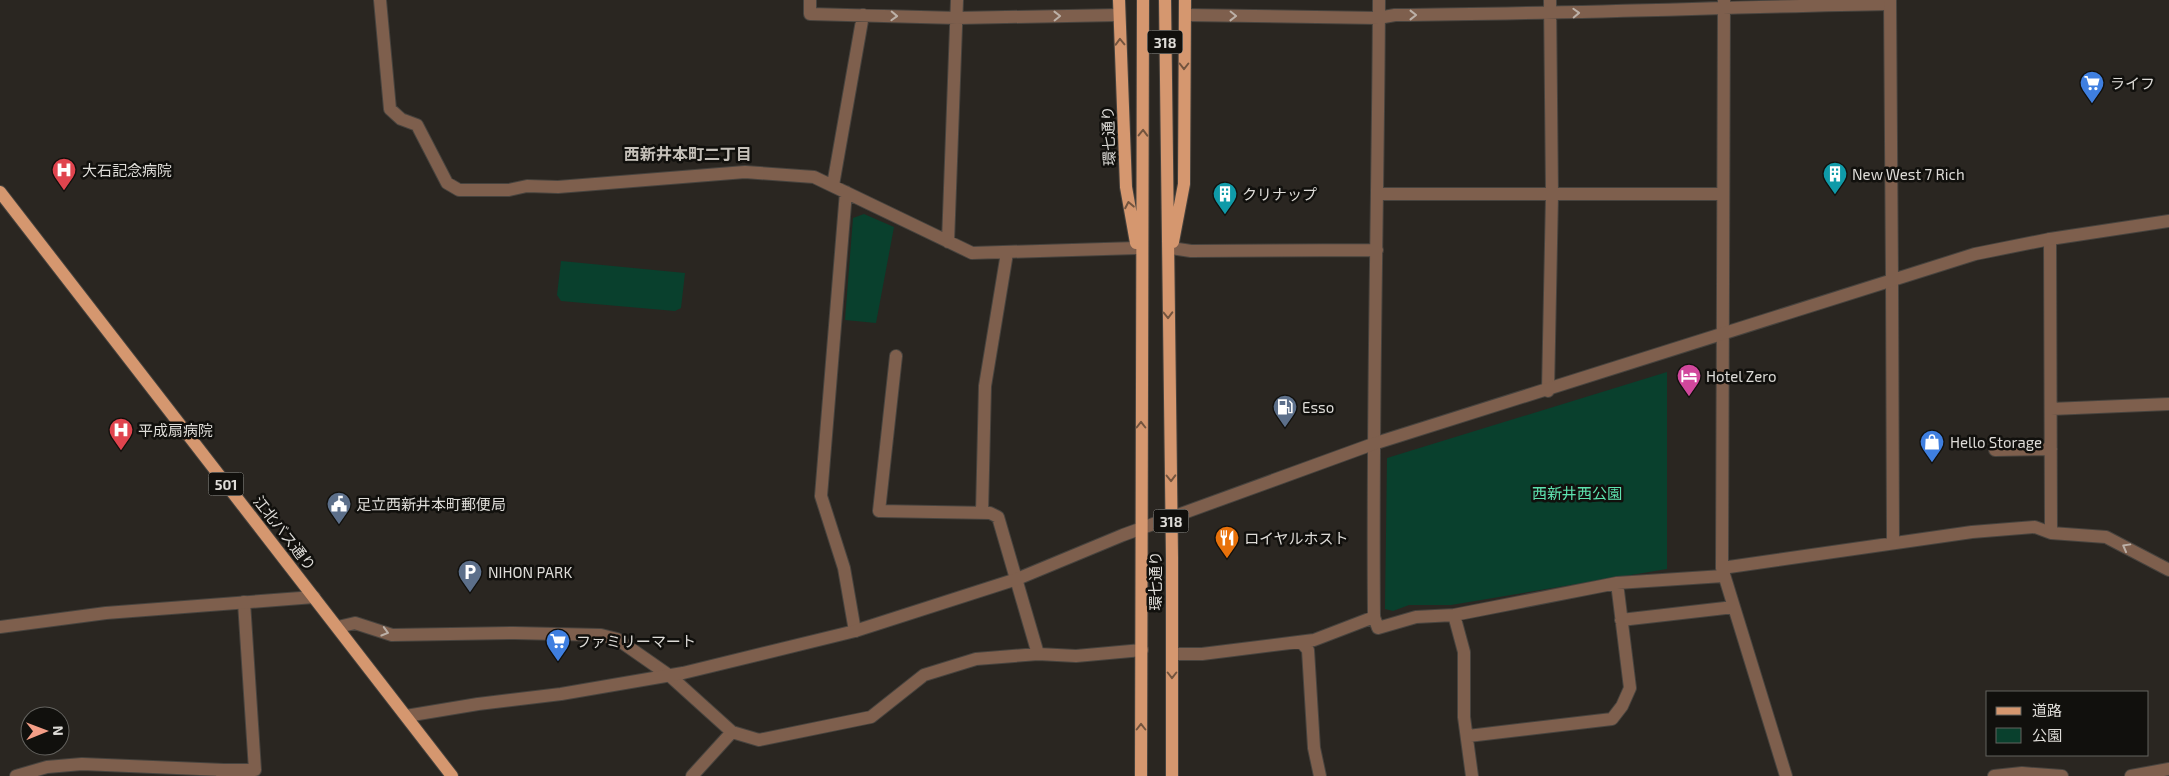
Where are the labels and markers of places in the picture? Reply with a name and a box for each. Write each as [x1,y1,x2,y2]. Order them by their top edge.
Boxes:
supermarket icon: ライフ [2079,70,2105,104]
place label: ライフ [2110,74,2155,92]
hospital icon: 大石記念病院 [51,157,77,191]
place label: 大石記念病院 [82,161,172,179]
building icon: New West 7 Rich [1822,161,1848,195]
place label: New West 7 Rich [1852,165,1965,183]
building icon: クリナップ [1212,181,1238,215]
place label: クリナップ [1242,185,1317,203]
hotel icon: Hotel Zero [1676,363,1702,397]
place label: Hotel Zero [1706,367,1777,385]
fuel station icon: Esso [1272,394,1298,428]
place label: Esso [1302,398,1334,416]
hospital icon: 平成扇病院 [108,417,134,451]
place label: 平成扇病院 [138,421,213,439]
shop icon: Hello Storage [1919,429,1945,463]
place label: Hello Storage [1950,433,2042,451]
public building icon: 足立西新井本町郵便局 [326,491,352,525]
place label: 足立西新井本町郵便局 [356,495,506,513]
restaurant icon: ロイヤルホスト [1214,525,1240,559]
place label: ロイヤルホスト [1244,529,1349,547]
parking icon: NIHON PARK [457,559,483,593]
place label: NIHON PARK [488,563,572,581]
supermarket icon: ファミリーマート [545,628,571,662]
place label: ファミリーマート [576,632,696,650]

